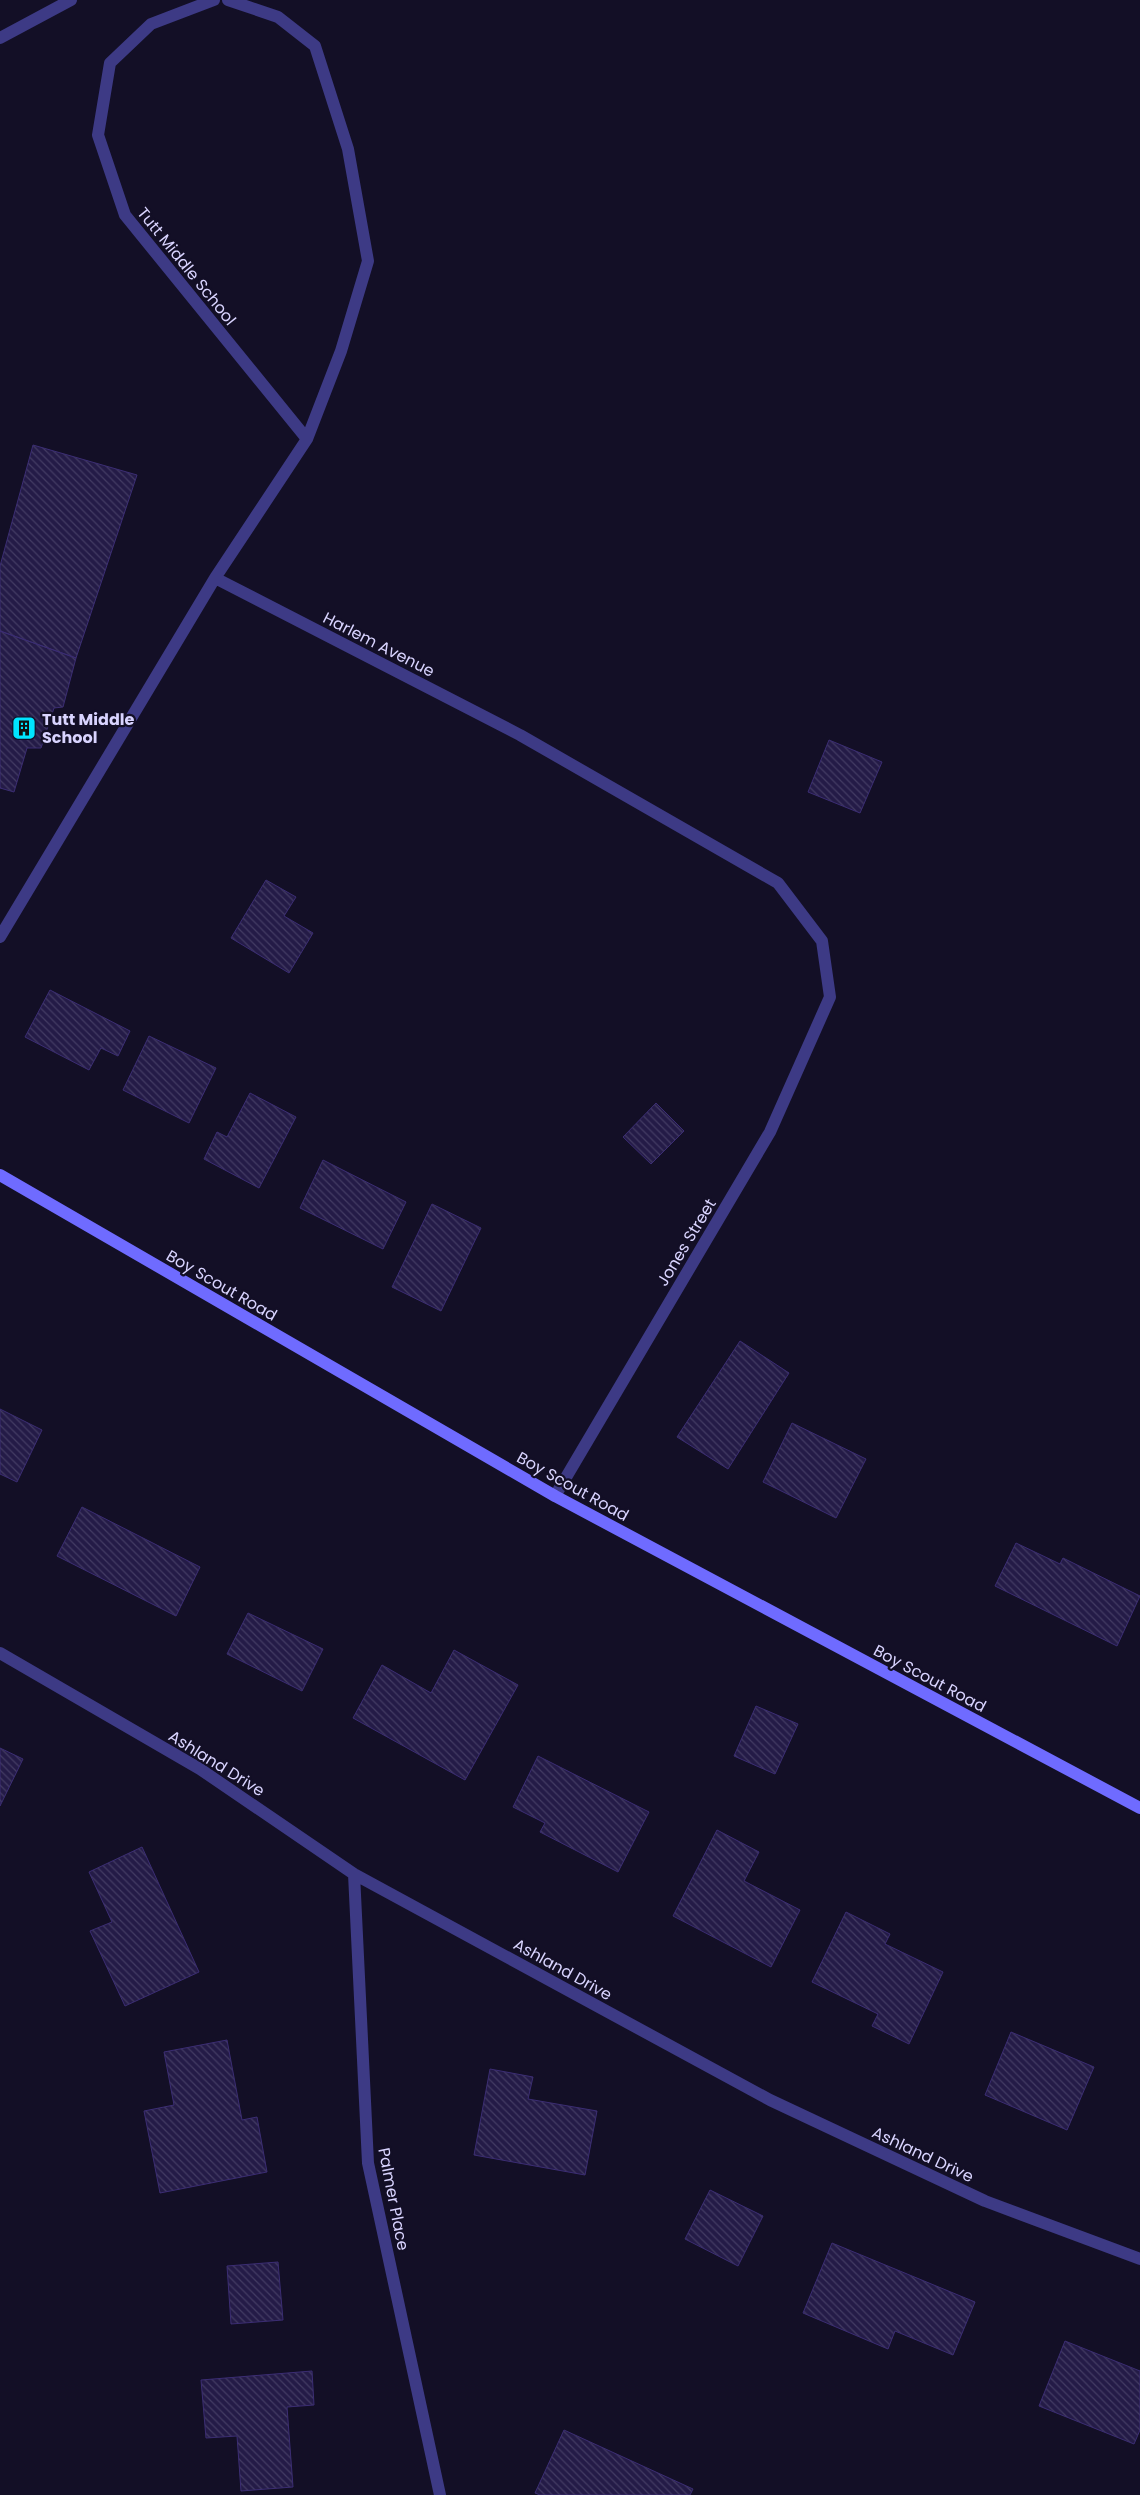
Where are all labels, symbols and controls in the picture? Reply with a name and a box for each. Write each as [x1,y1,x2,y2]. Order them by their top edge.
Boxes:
street label: Tutt Middle School [132,202,242,330]
street label: Harlem Avenue [319,606,439,683]
place label: Tutt Middle School [42,708,134,749]
building icon: Tutt Middle School [11,715,37,741]
street label: Jones Street [651,1194,722,1290]
street label: Boy Scout Road [162,1244,281,1327]
street label: Boy Scout Road [513,1446,633,1527]
street label: Boy Scout Road [869,1639,990,1718]
street label: Ashland Drive [164,1725,269,1802]
street label: Ashland Drive [509,1933,616,2006]
street label: Ashland Drive [868,2121,977,2188]
street label: Palmer Place [372,2146,415,2253]

